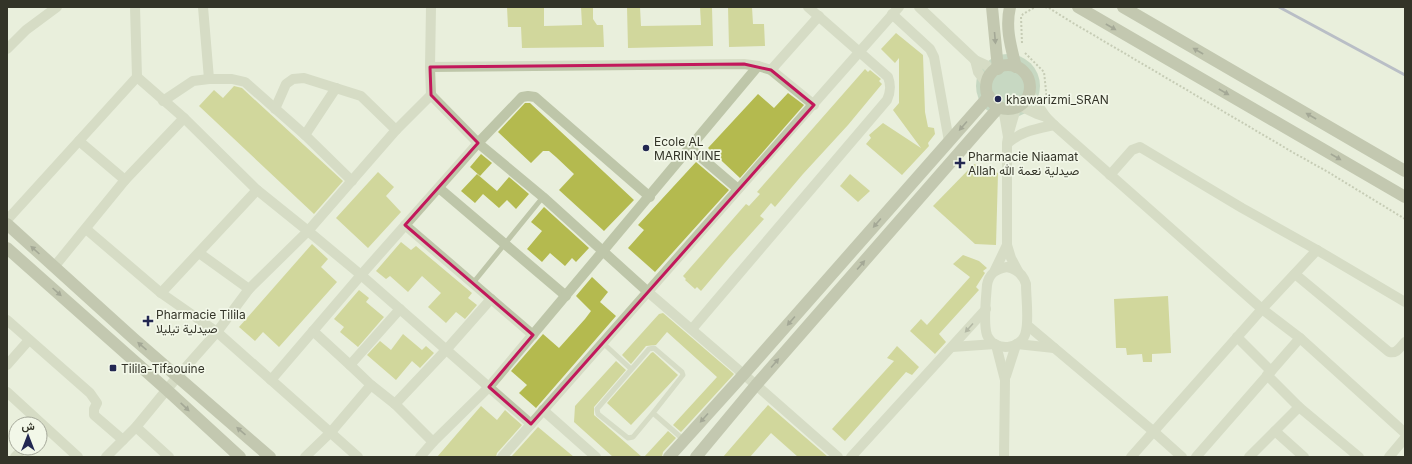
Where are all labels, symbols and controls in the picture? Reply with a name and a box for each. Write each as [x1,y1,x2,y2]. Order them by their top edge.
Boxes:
one-way arrow [1105,23,1117,30]
one-way arrow [991,32,998,44]
one-way arrow [1192,48,1204,55]
one-way arrow [1218,88,1230,95]
place label: khawarizmi_SRAN [1006,92,1109,107]
marker: khawarizmi_SRAN [993,94,1003,104]
one-way arrow [1305,113,1317,120]
one-way arrow [958,120,967,131]
place label: Ecole AL MARINYINE [654,134,721,163]
marker: Ecole AL MARINYINE [641,143,651,153]
place label: Pharmacie Niaamat Allah صيدلية نعمة الله [968,149,1079,178]
one-way arrow [1330,154,1342,161]
marker: Pharmacie Niaamat Allah صيدلية نعمة الله [955,158,965,168]
one-way arrow [872,218,882,228]
one-way arrow [30,245,40,255]
one-way arrow [856,260,865,270]
one-way arrow [52,288,62,297]
place label: Pharmacie Tilila صيدلية تيليلا [156,307,246,336]
marker: Pharmacie Tilila صيدلية تيليلا [143,316,153,326]
one-way arrow [787,316,796,325]
one-way arrow [964,323,974,333]
one-way arrow [138,342,147,351]
one-way arrow [770,358,780,368]
place label: Tilila-Tifaouine [121,361,205,376]
marker: Tilila-Tifaouine [108,363,118,373]
one-way arrow [181,402,190,411]
one-way arrow [700,413,709,423]
north arrow [8,416,48,456]
text: ش [21,419,35,433]
one-way arrow [235,427,246,436]

